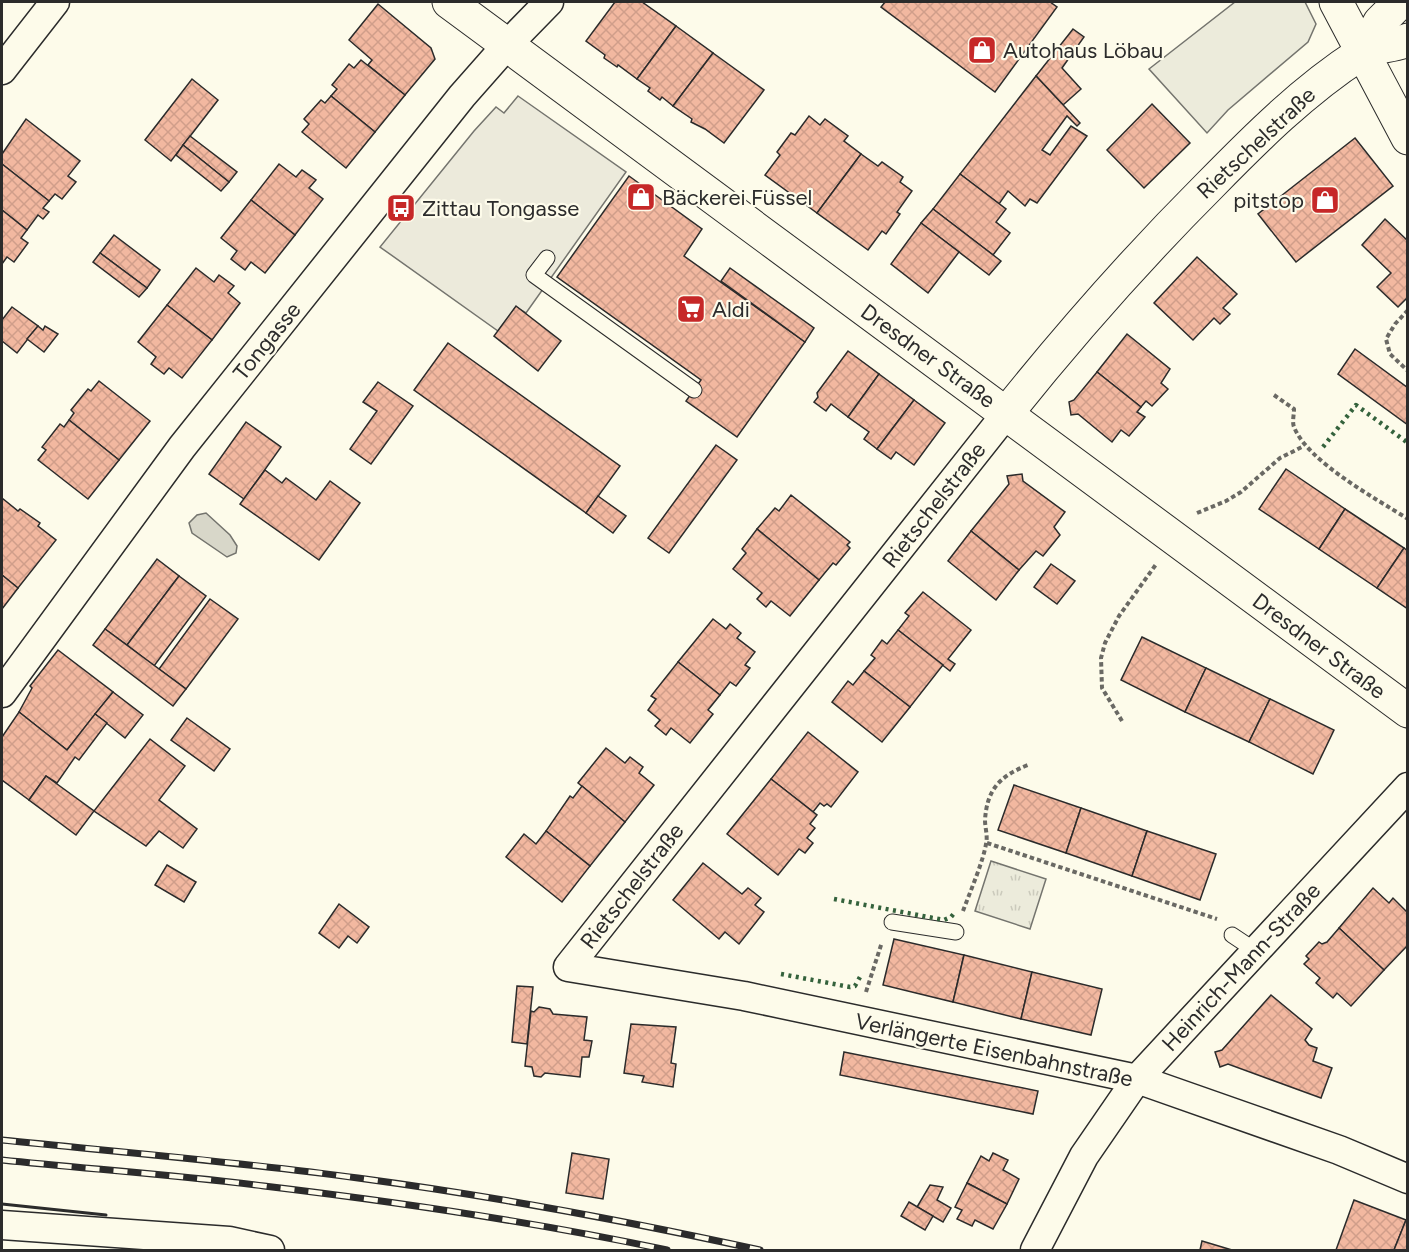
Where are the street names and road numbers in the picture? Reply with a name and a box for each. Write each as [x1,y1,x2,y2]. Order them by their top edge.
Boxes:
street label: Rietschelstraße [1191,81,1321,205]
street label: Tongasse [227,297,307,385]
street label: Dresdner Straße [855,298,1001,414]
street label: Rietschelstraße [877,437,991,573]
street label: Dresdner Straße [1247,587,1391,705]
street label: Rietschelstraße [575,818,689,954]
street label: Heinrich-Mann-Straße [1156,877,1326,1057]
street label: Verlängerte Eisenbahnstraße [853,1007,1135,1093]

